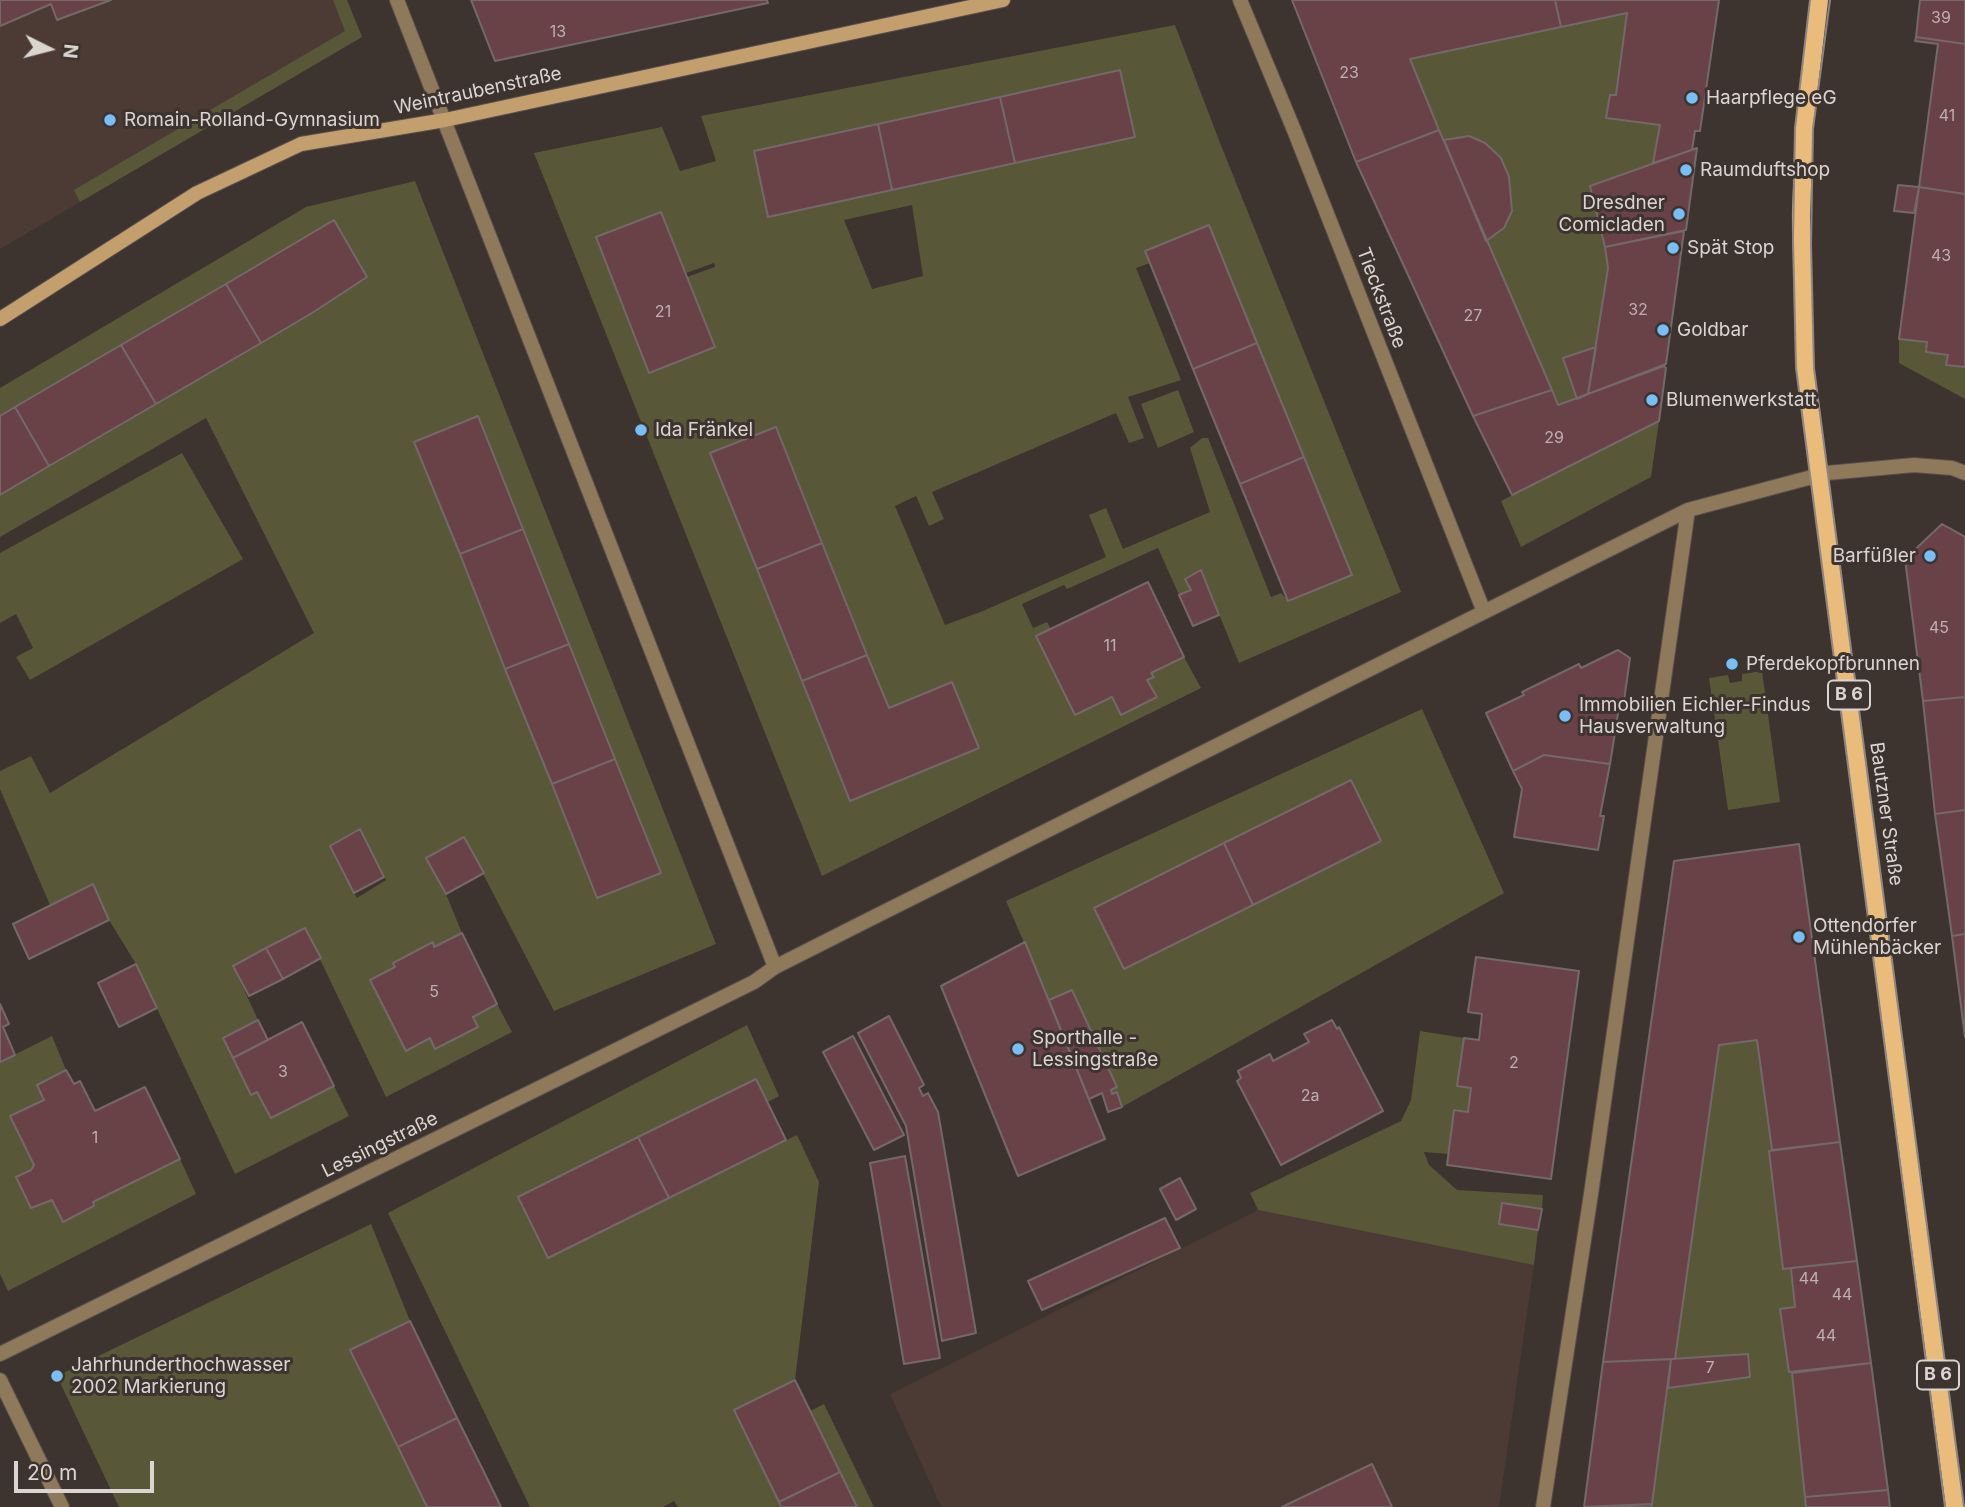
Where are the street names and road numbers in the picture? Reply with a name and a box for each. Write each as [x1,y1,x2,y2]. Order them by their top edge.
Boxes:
street label: Weintraubenstraße [392,62,564,120]
street label: Tieckstraße [1351,244,1411,352]
road number: B 6 [1828,680,1870,710]
street label: Bautzner Straße [1865,741,1907,887]
street label: Lessingstraße [318,1107,442,1183]
road number: B 6 [1917,1360,1959,1390]

